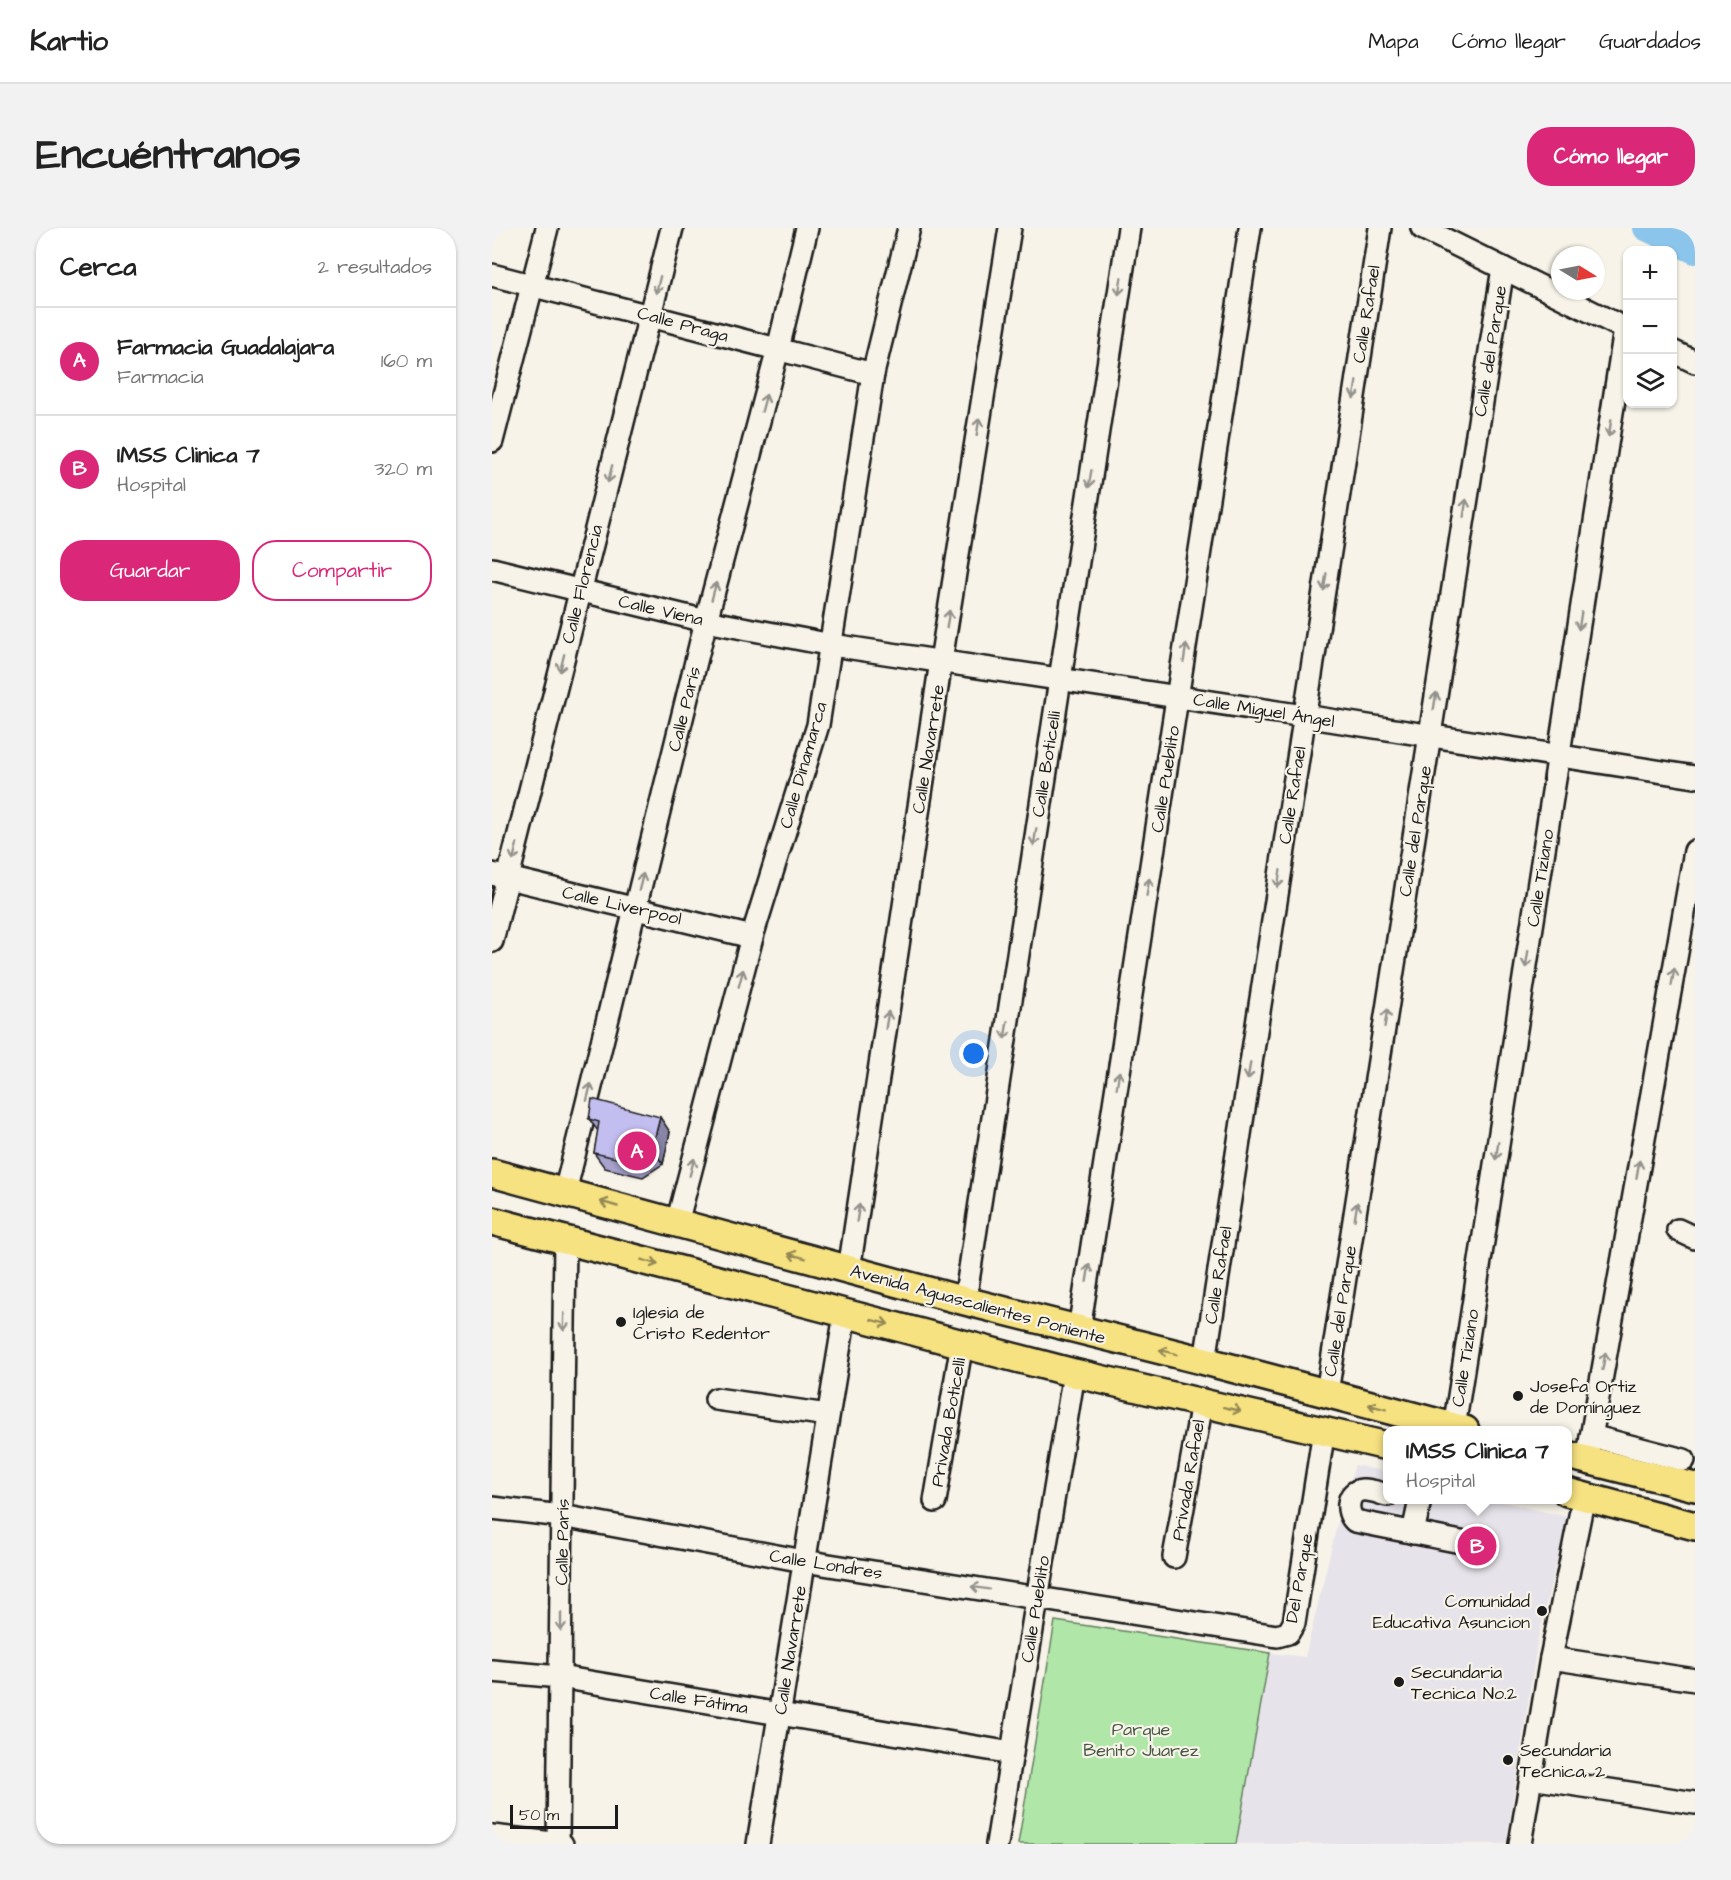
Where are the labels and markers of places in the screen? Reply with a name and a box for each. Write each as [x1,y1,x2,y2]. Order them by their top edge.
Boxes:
pin: A [618,1128,656,1174]
place label: Iglesia de Cristo Redentor [633,1300,770,1346]
marker: Iglesia de Cristo Redentor [614,1315,628,1329]
place label: Josefa Ortiz de Domínguez [1530,1374,1641,1421]
marker: Josefa Ortiz de Domínguez [1511,1389,1525,1403]
pin: B [1458,1524,1496,1568]
place label: Comunidad Educativa Asuncion [1373,1589,1530,1635]
marker: Comunidad Educativa Asuncion [1535,1604,1549,1618]
place label: Secundaria Tecnica No.2 [1411,1660,1518,1706]
marker: Secundaria Tecnica No.2 [1392,1675,1406,1689]
place label: Secundaria Tecnica, 2 [1520,1738,1611,1784]
marker: Secundaria Tecnica, 2 [1501,1753,1515,1767]

